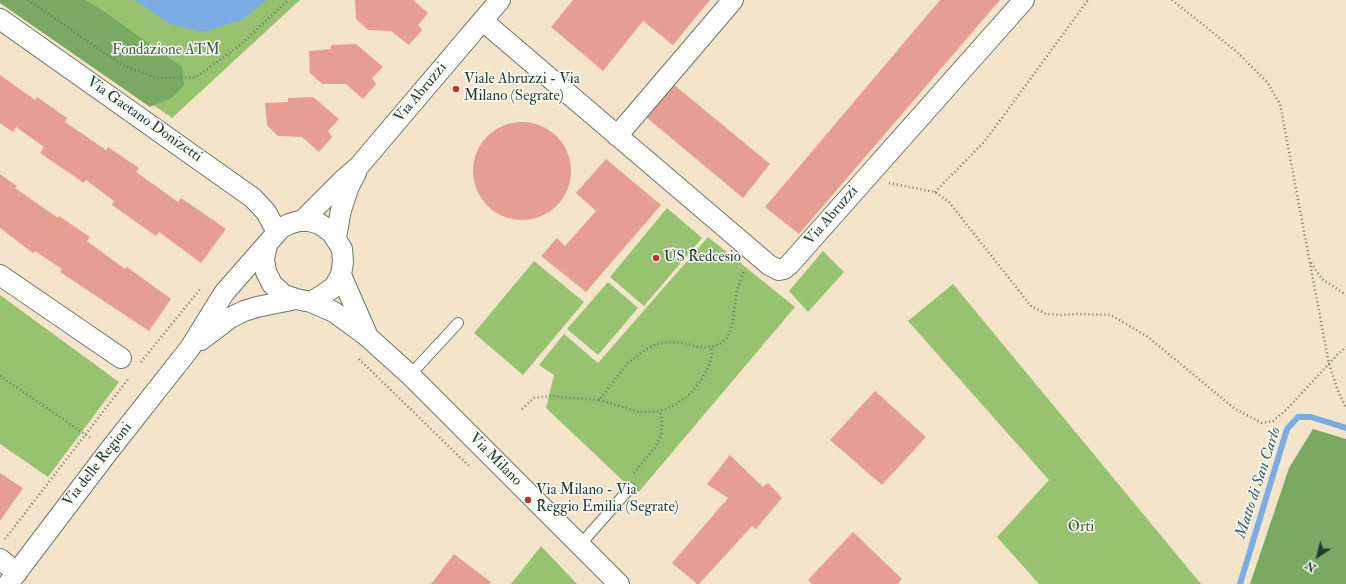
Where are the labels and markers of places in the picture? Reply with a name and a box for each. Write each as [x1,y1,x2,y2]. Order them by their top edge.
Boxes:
place label: Viale Abruzzi - Via Milano (Segrate) [464,71,580,106]
marker: Viale Abruzzi - Via Milano (Segrate) [451,84,461,94]
place label: US Redcesio [664,249,741,267]
marker: US Redcesio [651,253,661,263]
place label: Via Milano - Via Reggio Emilia (Segrate) [536,482,679,517]
marker: Via Milano - Via Reggio Emilia (Segrate) [523,495,533,505]

